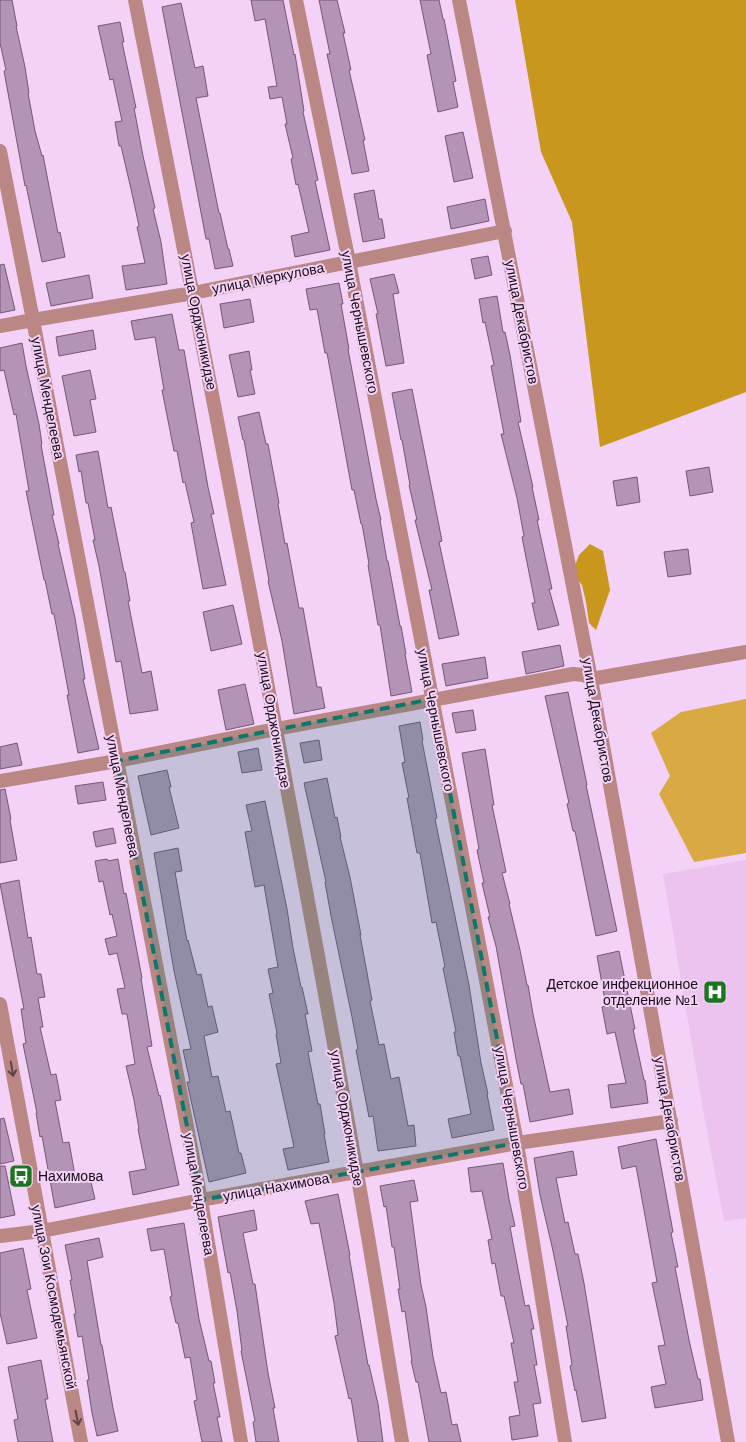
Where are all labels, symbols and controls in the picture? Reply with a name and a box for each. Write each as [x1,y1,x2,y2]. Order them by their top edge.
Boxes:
street label: улица Чернышевского [338,249,382,395]
street label: улица Орджоникидзе [178,253,220,391]
street label: улица Меркулова [211,259,326,297]
street label: улица Декабристов [502,259,542,385]
street label: улица Менделеева [28,336,68,461]
street label: улица Чернышевского [414,647,458,793]
street label: улица Орджоникидзе [254,651,294,789]
street label: улица Декабристов [579,657,617,783]
street label: улица Менделеева [103,734,143,859]
place label: Детское инфекционное отделение №1 [547,976,698,1008]
hospital icon: Детское инфекционное отделение №1 [702,979,728,1005]
street label: улица Чернышевского [492,1045,533,1191]
street label: улица Орджоникидзе [327,1049,367,1187]
street label: улица Декабристов [651,1056,689,1182]
one-way arrow [8,1060,17,1076]
street label: улица Менделеева [180,1132,218,1257]
bus stop icon: Нахимова [8,1163,34,1189]
place label: Нахимова [38,1168,103,1184]
street label: улица Нахимова [222,1170,331,1204]
street label: улица Зои Космодемьянской [28,1203,80,1391]
one-way arrow [72,1409,82,1425]

